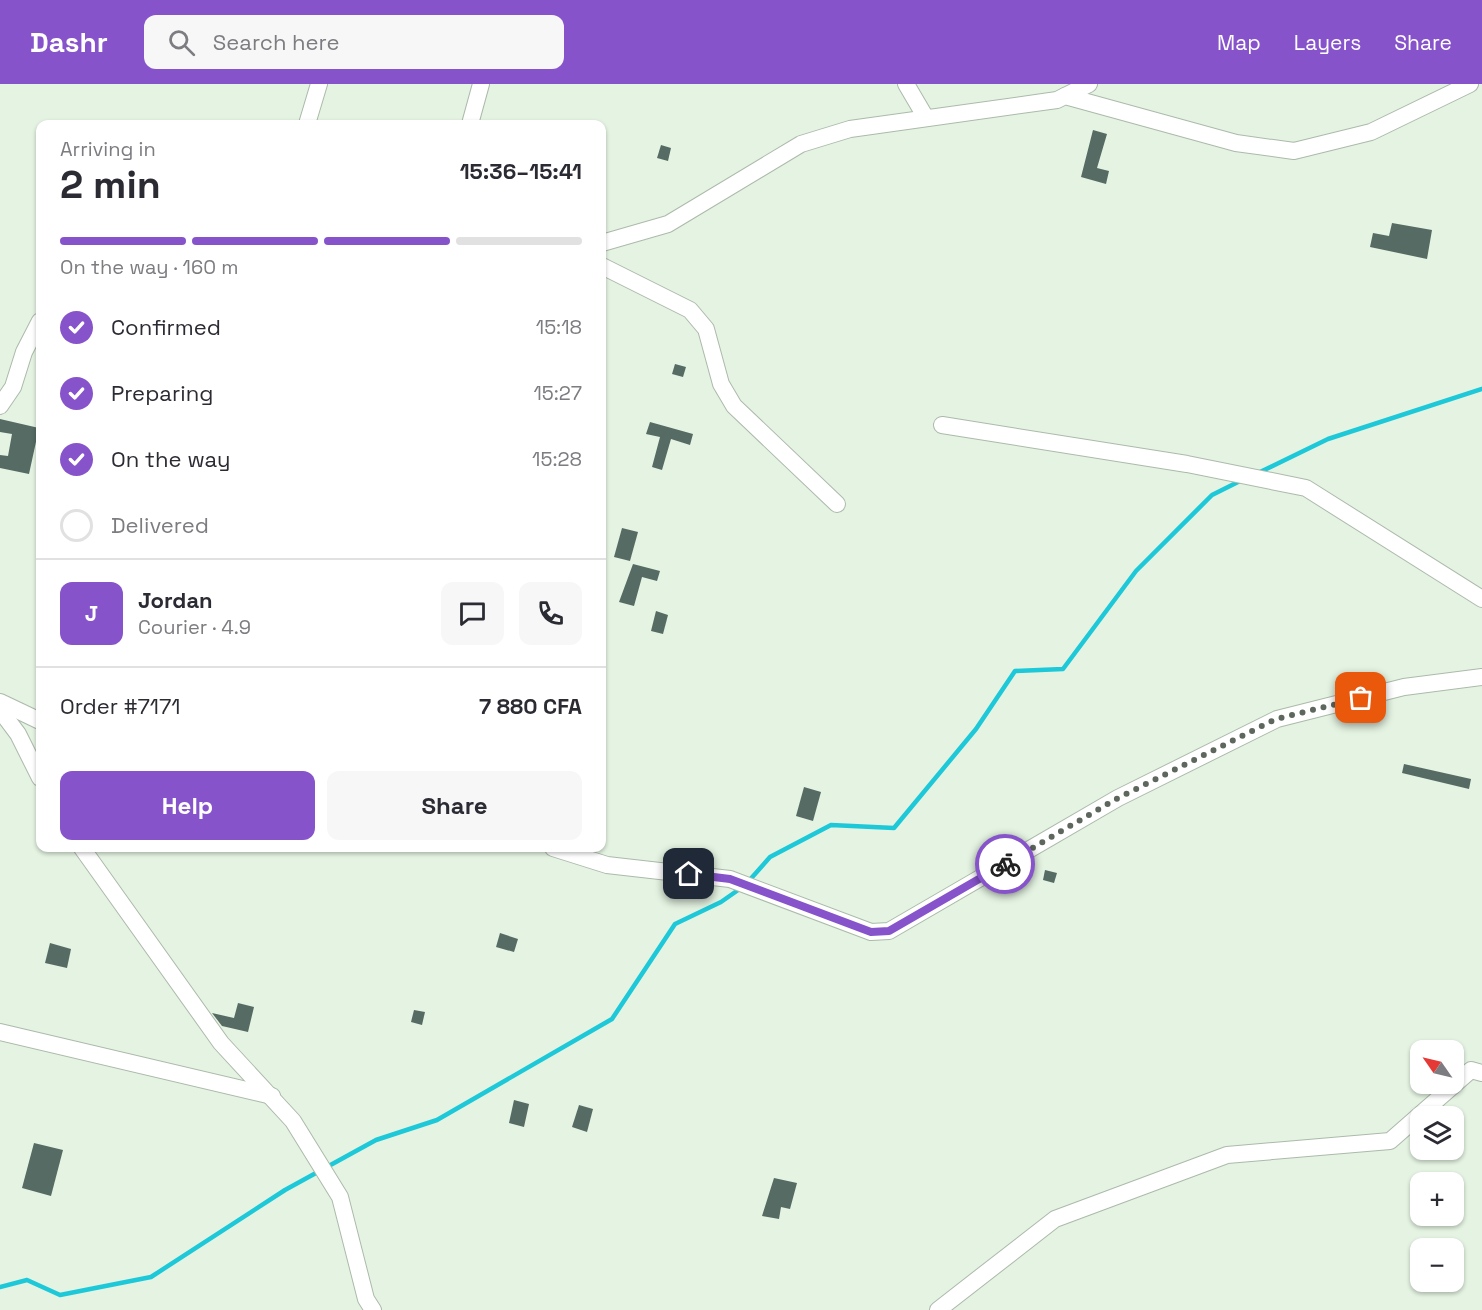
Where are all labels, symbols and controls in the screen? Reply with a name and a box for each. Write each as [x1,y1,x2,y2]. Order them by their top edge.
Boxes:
search box [144,15,564,69]
text: Dashr [30,24,108,60]
icon: search [165,26,198,59]
text: Search here [213,28,340,56]
text: Map [1217,29,1261,56]
text: Layers [1294,29,1361,56]
text: Share [1394,29,1452,56]
text: Arriving in [60,136,156,162]
text: 15:36–15:41 [460,157,582,185]
text: 2 min [60,160,161,209]
text: On the way · 160 m [60,254,238,280]
icon: check [60,311,93,344]
text: Confirmed [111,313,221,341]
text: 15:18 [536,314,582,340]
icon: check [60,377,93,410]
text: Preparing [111,379,213,407]
text: 15:27 [533,380,582,406]
icon: check [60,443,93,476]
text: On the way [111,445,230,473]
text: 15:28 [532,446,582,472]
text: Delivered [111,511,209,539]
button: chat [441,582,504,645]
button: phone [519,582,582,645]
text: Jordan [138,586,213,614]
text: J [85,599,98,627]
text: Courier · 4.9 [138,614,251,640]
pin [1335,672,1386,723]
icon: bag [1344,681,1377,714]
text: Order #7171 [60,692,180,720]
text: 7 880 CFA [479,692,582,720]
button: Help [60,771,315,840]
button: Share [327,771,582,840]
courier [975,834,1035,894]
pin [663,848,714,899]
icon: bike [989,848,1022,881]
icon: home [672,857,705,890]
north arrow [1410,1040,1464,1094]
map controls [1410,1040,1464,1292]
button: layers [1410,1106,1464,1160]
button: + [1410,1172,1464,1226]
button: − [1410,1238,1464,1292]

